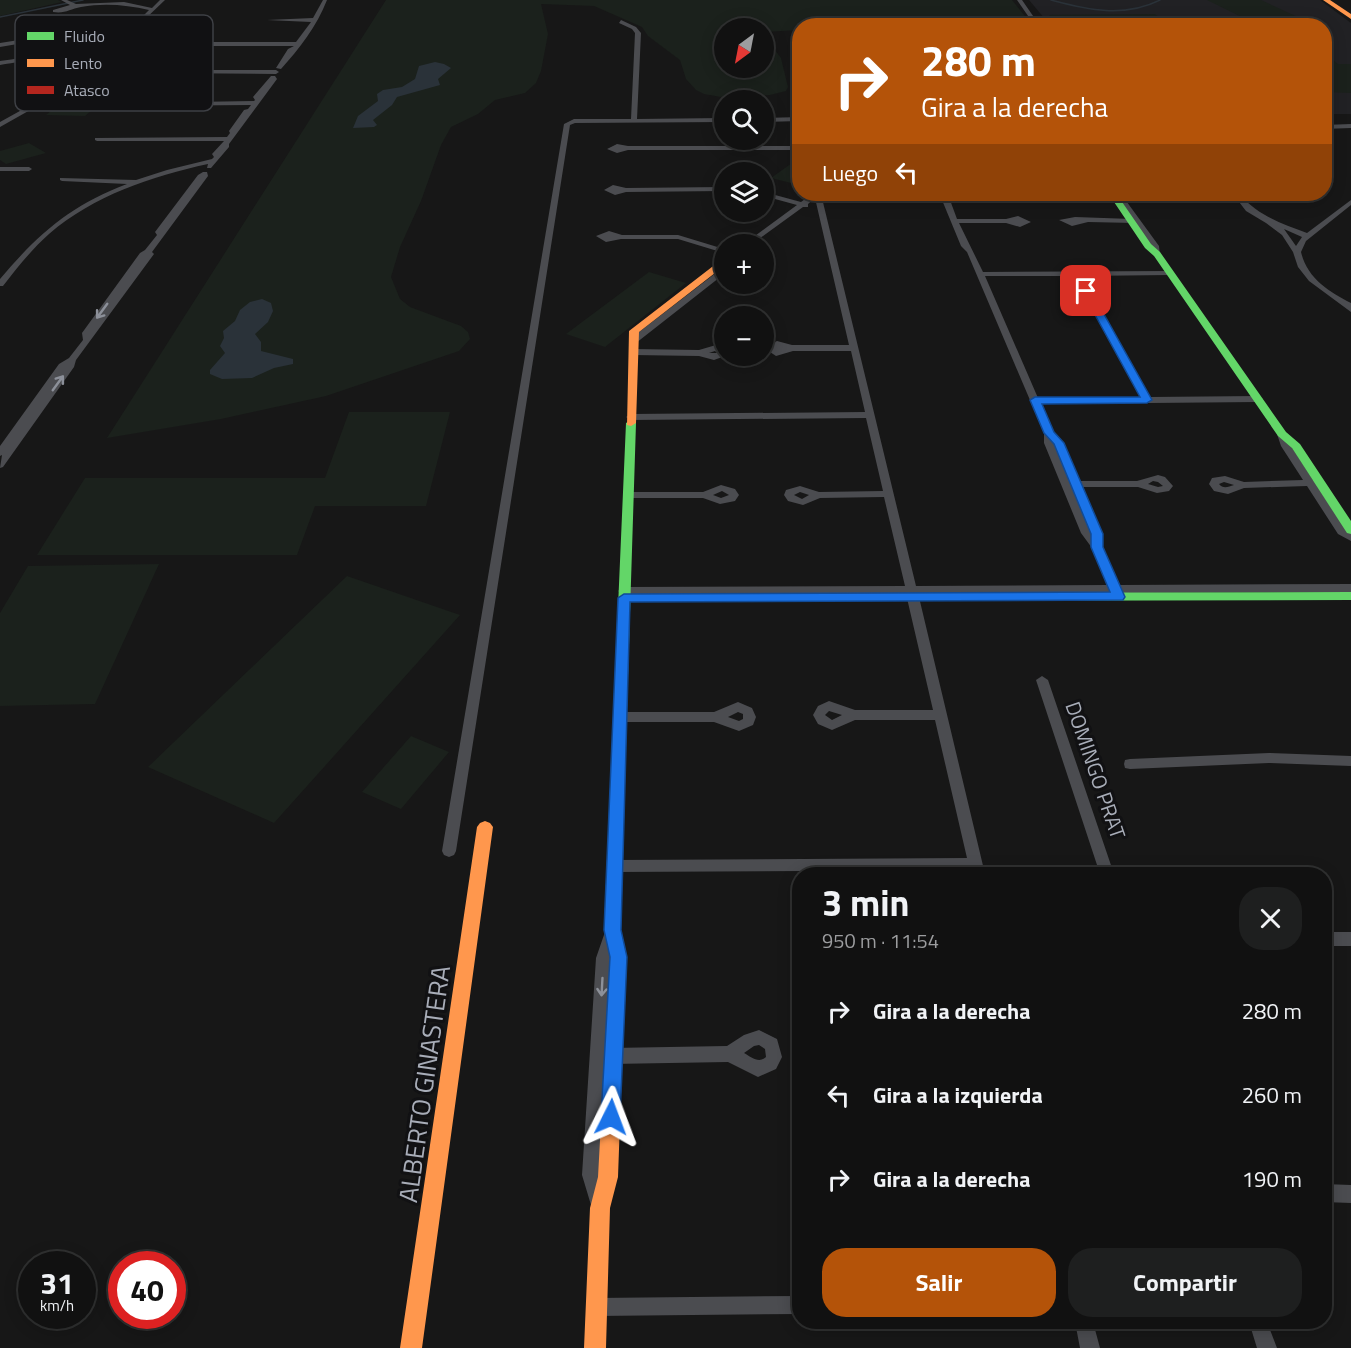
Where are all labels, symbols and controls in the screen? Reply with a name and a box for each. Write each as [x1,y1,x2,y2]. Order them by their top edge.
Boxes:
legend [15,15,213,111]
north arrow [714,18,774,78]
map controls [714,18,774,366]
text: Fluido [64,24,105,48]
text: 280 m [921,28,1036,92]
icon: right [822,42,900,120]
text: Lento [64,51,102,75]
text: Atasco [64,78,110,102]
text: Gira a la derecha [921,86,1108,127]
button: search [714,90,774,150]
text: Luego [822,156,878,190]
icon: left [890,156,923,189]
button: layers [714,162,774,222]
button: + [714,234,774,294]
pin [1060,265,1111,316]
icon: arrive [1069,274,1102,307]
one-way arrow [96,303,108,319]
button: − [714,306,774,366]
one-way arrow [52,375,65,391]
street label: DOMINGO PRAT [1057,697,1135,843]
text: 3 min [822,875,909,930]
button: close [1239,887,1302,950]
text: 950 m · 11:54 [822,925,939,956]
street label: ALBERTO GINASTERA [388,963,460,1205]
one-way arrow [596,976,607,996]
text: Gira a la derecha [873,994,1030,1028]
text: 280 m [1242,994,1302,1028]
icon: right [822,995,855,1028]
text: Gira a la izquierda [873,1078,1043,1112]
text: 260 m [1242,1078,1302,1112]
icon: left [822,1079,855,1112]
position arrow [579,1085,643,1149]
text: Gira a la derecha [873,1162,1030,1196]
text: 190 m [1242,1162,1302,1196]
icon: right [822,1163,855,1196]
button: Salir [822,1248,1056,1317]
button: Compartir [1068,1248,1302,1317]
speed limit sign: 40 [108,1251,186,1329]
text: 31 [40,1260,74,1306]
text: km/h [40,1294,74,1317]

